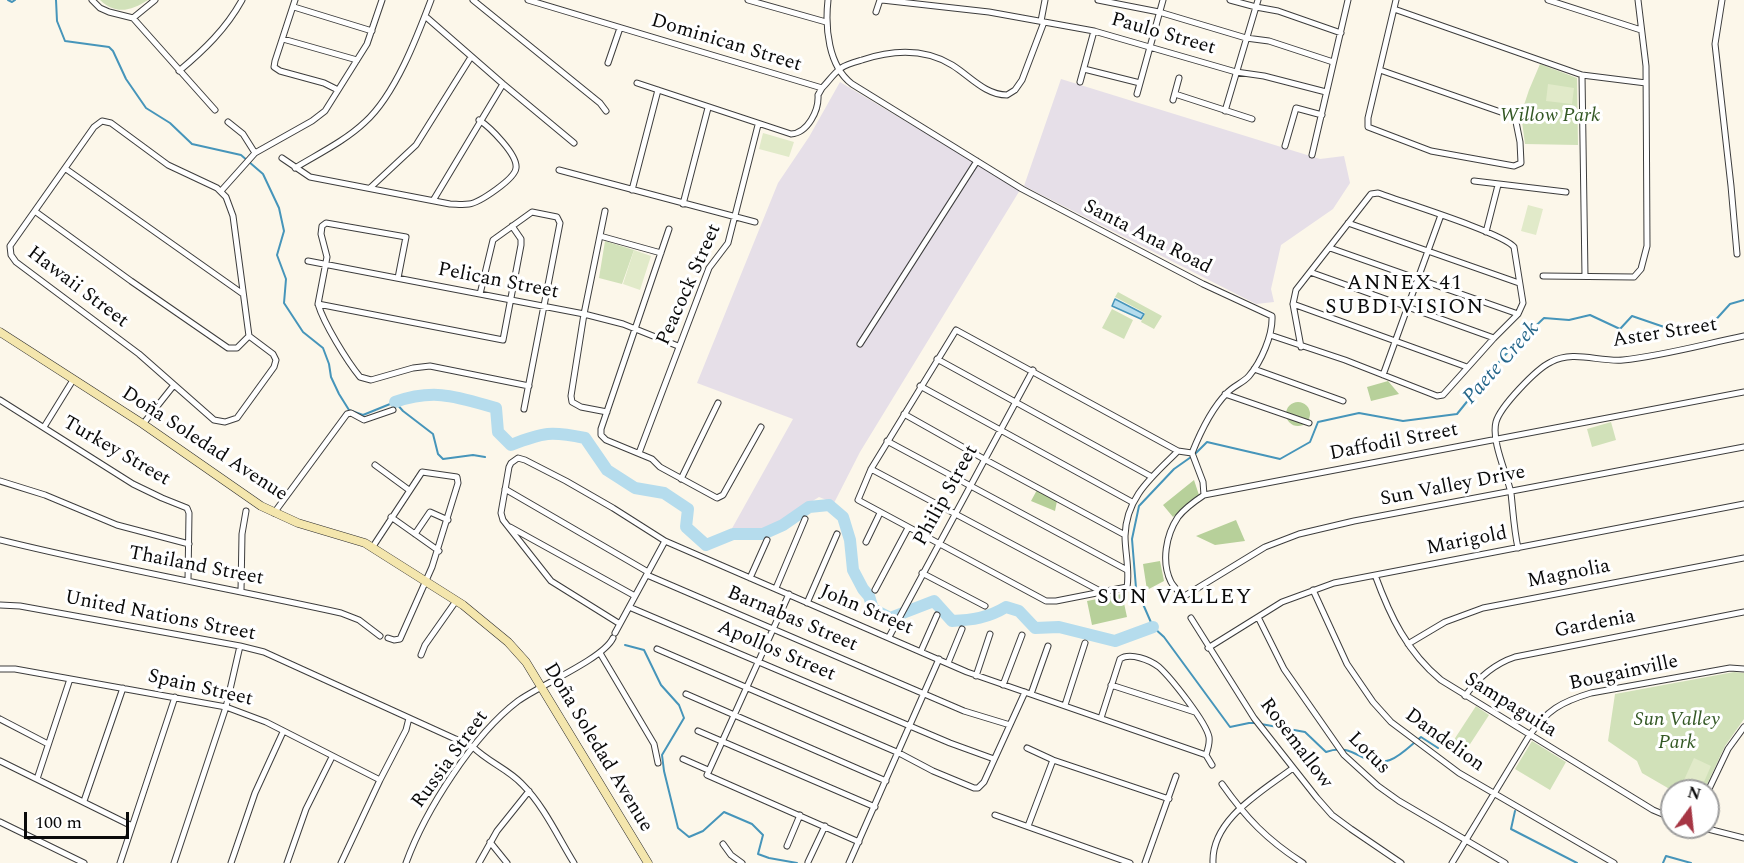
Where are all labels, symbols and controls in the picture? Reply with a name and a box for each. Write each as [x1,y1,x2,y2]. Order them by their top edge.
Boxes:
street label: Paulo Street [1108,9,1218,61]
street label: Dominican Street [648,10,804,78]
park label: Willow Park [1500,105,1600,129]
street label: Santa Ana Road [1079,195,1215,281]
street label: Peacock Street [652,220,728,350]
street label: Hawaii Street [22,242,132,334]
street label: Pelican Street [436,259,560,305]
district label: ANNEX 41 SUBDIVISION [1325,272,1485,322]
street label: Aster Street [1611,314,1719,354]
water label: Paete Creek [1458,318,1546,410]
street label: Doña Soledad Avenue [116,382,292,508]
street label: Turkey Street [58,412,174,492]
street label: Daffodil Street [1328,419,1460,467]
street label: Philip Street [909,441,985,551]
street label: Sun Valley Drive [1379,461,1527,513]
street label: Marigold [1425,522,1509,562]
street label: Thailand Street [126,542,266,592]
street label: Magnolia [1526,555,1612,595]
street label: John Street [816,581,916,641]
street label: Barnabas Street [723,582,861,658]
district label: SUN VALLEY [1097,586,1253,612]
street label: United Nations Street [63,587,257,647]
street label: Gardenia [1553,605,1637,645]
street label: Apollos Street [713,616,839,688]
street label: Bougainville [1567,651,1681,697]
street label: Doña Soledad Avenue [537,659,657,837]
street label: Spain Street [145,665,255,713]
street label: Sampaguita [1459,668,1561,744]
street label: Rosemallow [1253,694,1337,794]
street label: Dandelion [1400,704,1488,778]
street label: Russia Street [407,706,495,814]
park label: Sun Valley Park [1634,709,1720,756]
street label: Lotus [1342,728,1394,780]
north arrow [1660,779,1720,839]
text: N [1685,780,1704,807]
scale bar [27,800,132,838]
text: 100 m [35,809,82,836]

